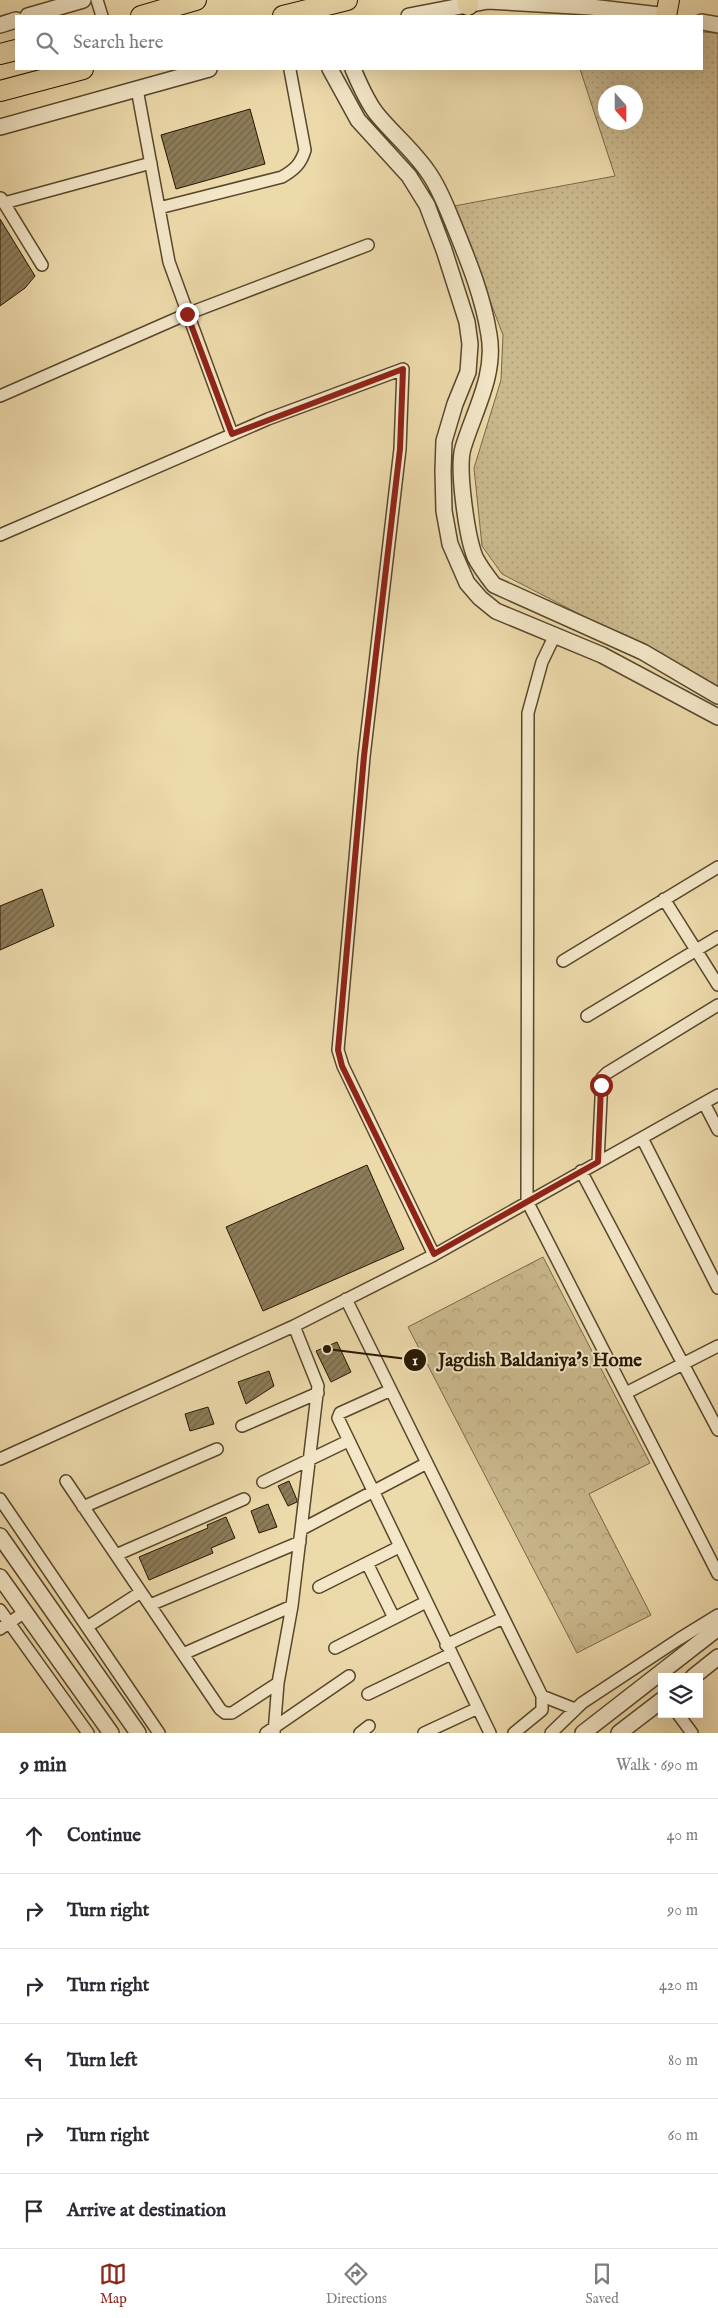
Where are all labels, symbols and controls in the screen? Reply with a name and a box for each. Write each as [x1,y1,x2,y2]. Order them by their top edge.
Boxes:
search box [15,15,703,70]
icon: search [33,29,61,57]
text: Search here [73,31,164,55]
north arrow [598,85,643,130]
route end [176,303,199,326]
route start [590,1074,613,1097]
callout: Jagdish Baldaniya's Home [403,1343,652,1377]
text: Jagdish Baldaniya's Home [435,1349,642,1373]
text: 1 [412,1351,418,1370]
map controls [658,1673,703,1718]
button: layers [658,1673,703,1718]
text: 9 min [20,1752,67,1779]
text: Walk · 690 m [616,1756,698,1776]
icon: ahead [20,1822,48,1850]
text: Continue [67,1824,141,1848]
text: 40 m [666,1826,698,1846]
icon: right [20,1897,48,1925]
text: Turn right [67,1899,149,1923]
text: 90 m [667,1901,698,1921]
icon: right [20,1972,48,2000]
text: Turn right [67,1974,149,1998]
text: 420 m [659,1976,698,1996]
icon: left [20,2047,48,2075]
text: Turn left [67,2049,138,2073]
text: 80 m [668,2051,698,2071]
icon: right [20,2122,48,2150]
text: Turn right [67,2124,149,2148]
text: 60 m [668,2126,698,2146]
icon: arrive [20,2197,48,2225]
text: Arrive at destination [67,2199,226,2223]
tab: Map [99,2260,127,2308]
tab: Directions [326,2260,387,2308]
tab: Saved [586,2260,619,2308]

